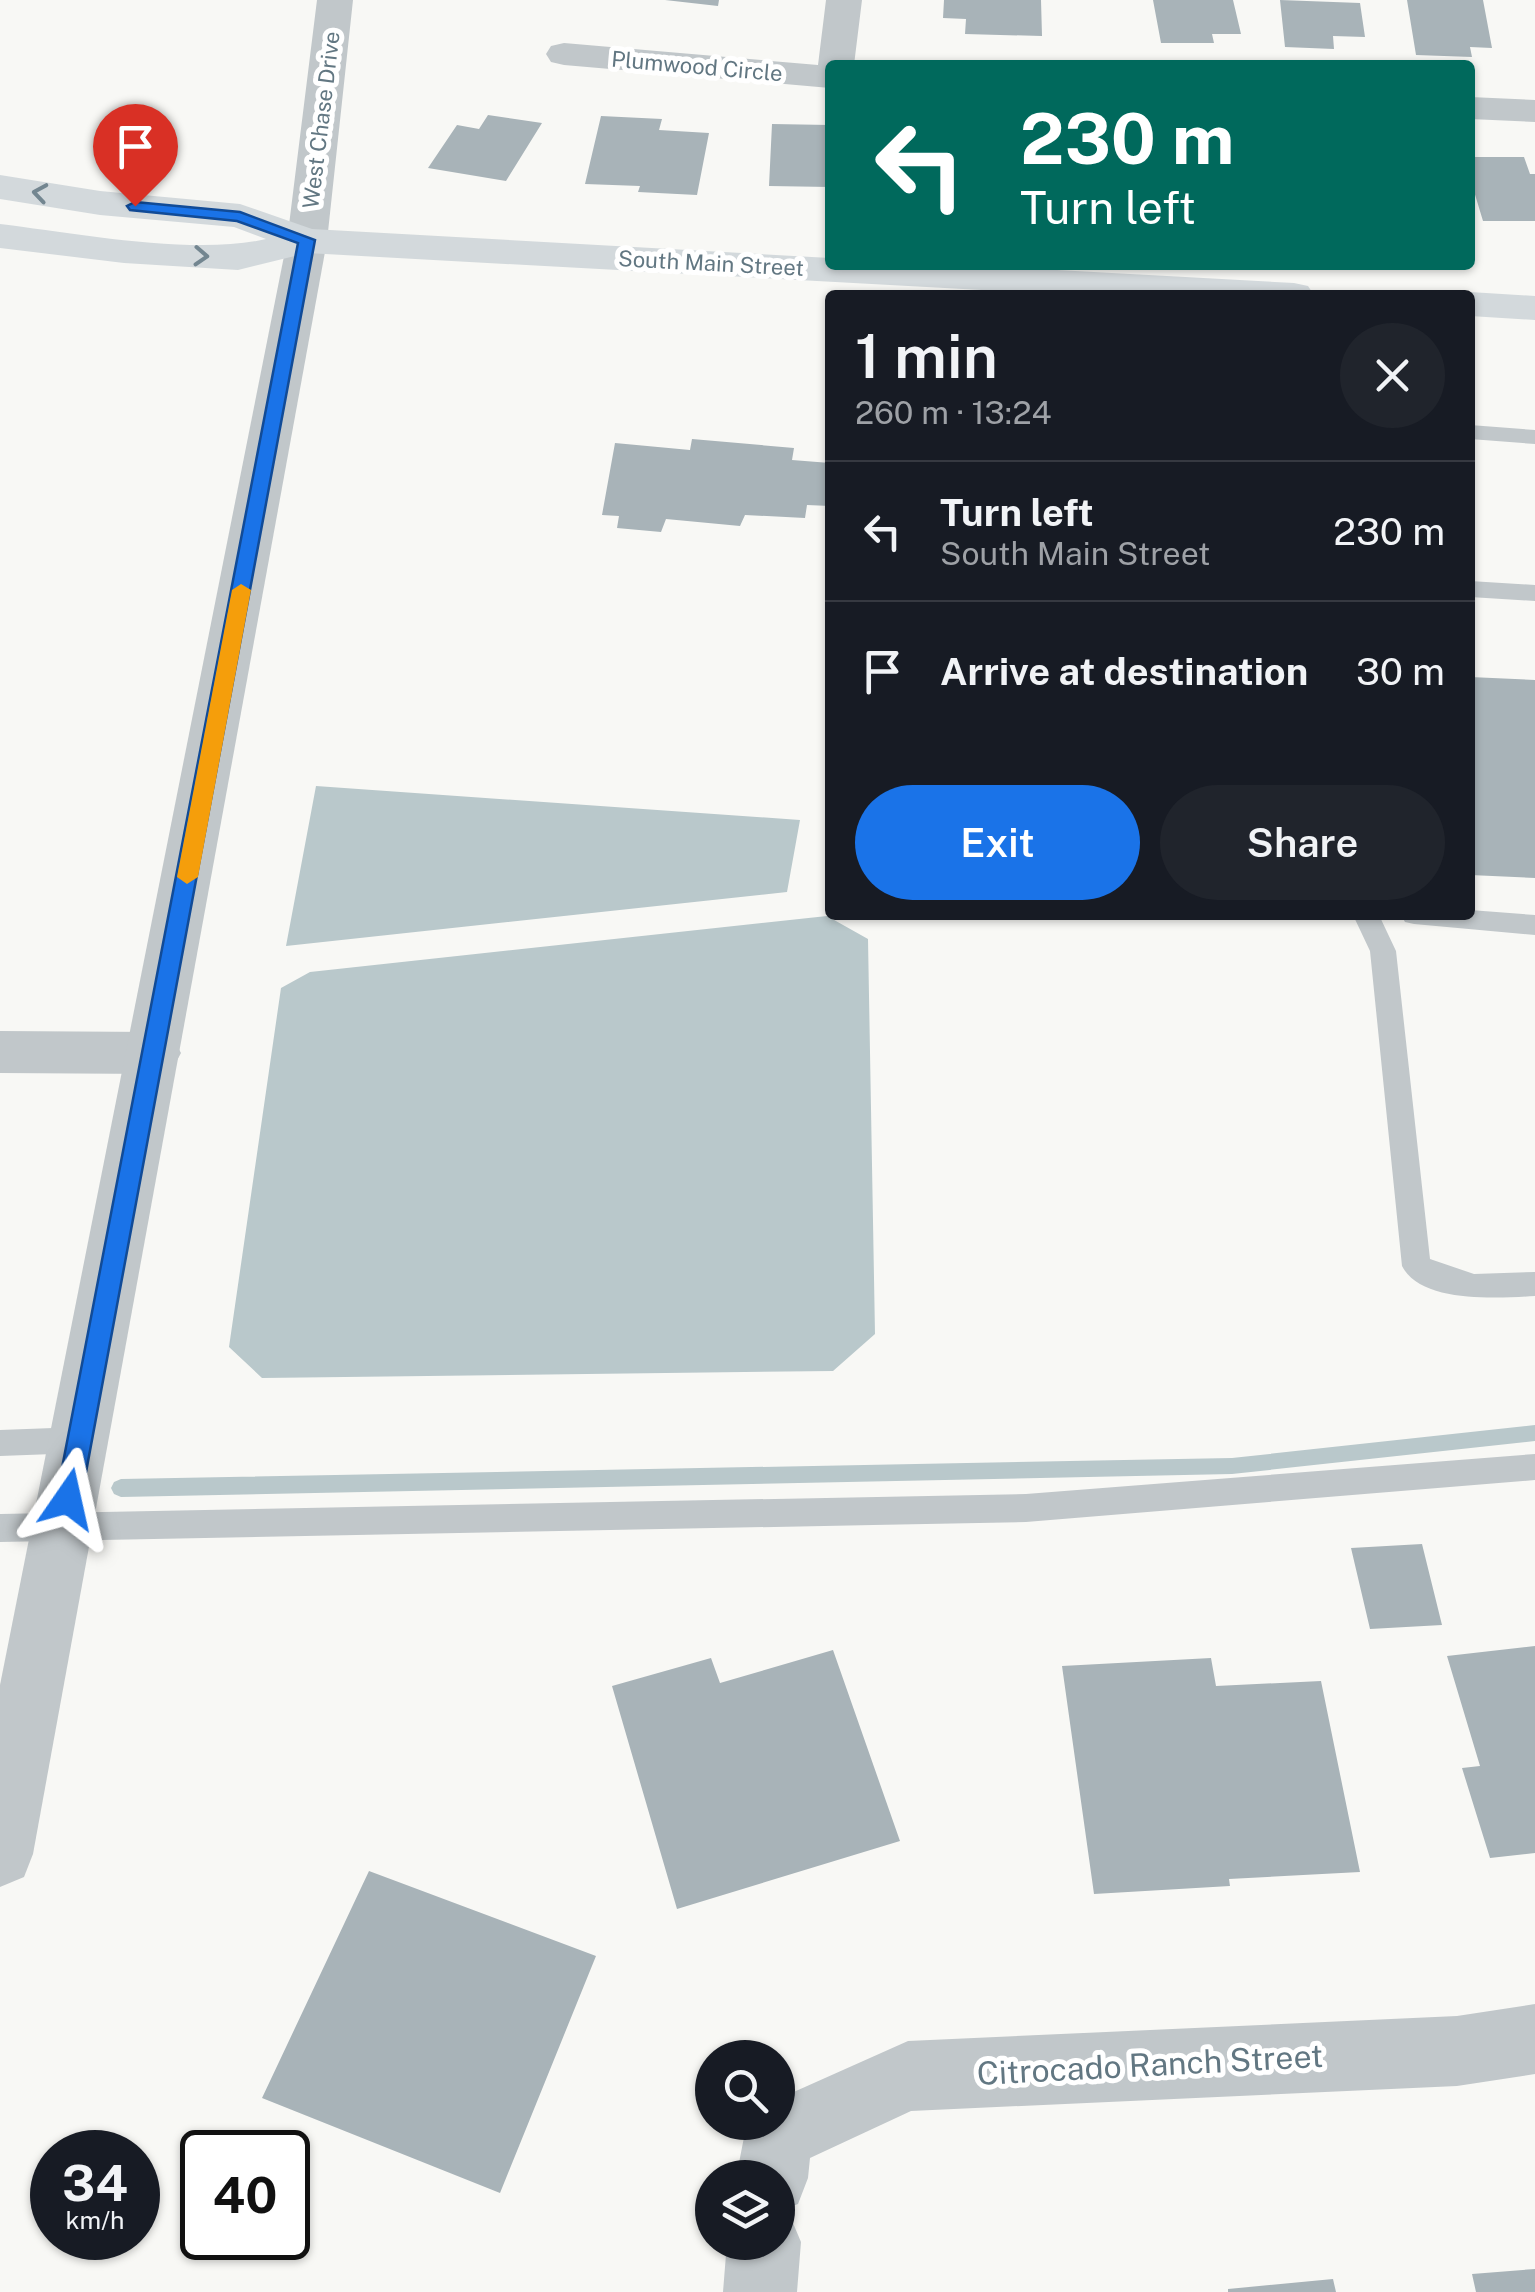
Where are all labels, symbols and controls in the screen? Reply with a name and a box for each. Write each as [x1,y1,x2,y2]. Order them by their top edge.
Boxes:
street label: West Chase Drive [297,30,345,210]
street label: Plumwood Circle [610,46,784,86]
text: 230 m [1020,97,1234,180]
icon: left [855,100,985,230]
pin [93,104,178,207]
icon: arrive [108,119,163,174]
text: Turn left [1020,181,1196,234]
one-way arrow [32,184,48,205]
one-way arrow [194,245,210,266]
street label: South Main Street [617,245,805,281]
text: 1 min [855,321,998,392]
button: close [1340,323,1445,428]
text: 260 m · 13:24 [855,394,1052,431]
text: Turn left [940,490,1094,535]
icon: left [855,504,910,559]
text: 230 m [1333,509,1445,554]
text: South Main Street [940,535,1211,572]
icon: arrive [855,644,910,699]
text: Arrive at destination [940,649,1308,694]
text: 30 m [1356,649,1445,694]
button: Exit [855,785,1140,900]
button: Share [1160,785,1445,900]
position arrow [16,1447,120,1551]
street label: Citrocado Ranch Street [976,2037,1324,2092]
map controls [695,2040,795,2260]
button: search [695,2040,795,2140]
speed limit sign: 40 [180,2130,310,2260]
text: 34 [62,2153,128,2212]
button: layers [695,2160,795,2260]
text: km/h [66,2205,124,2235]

